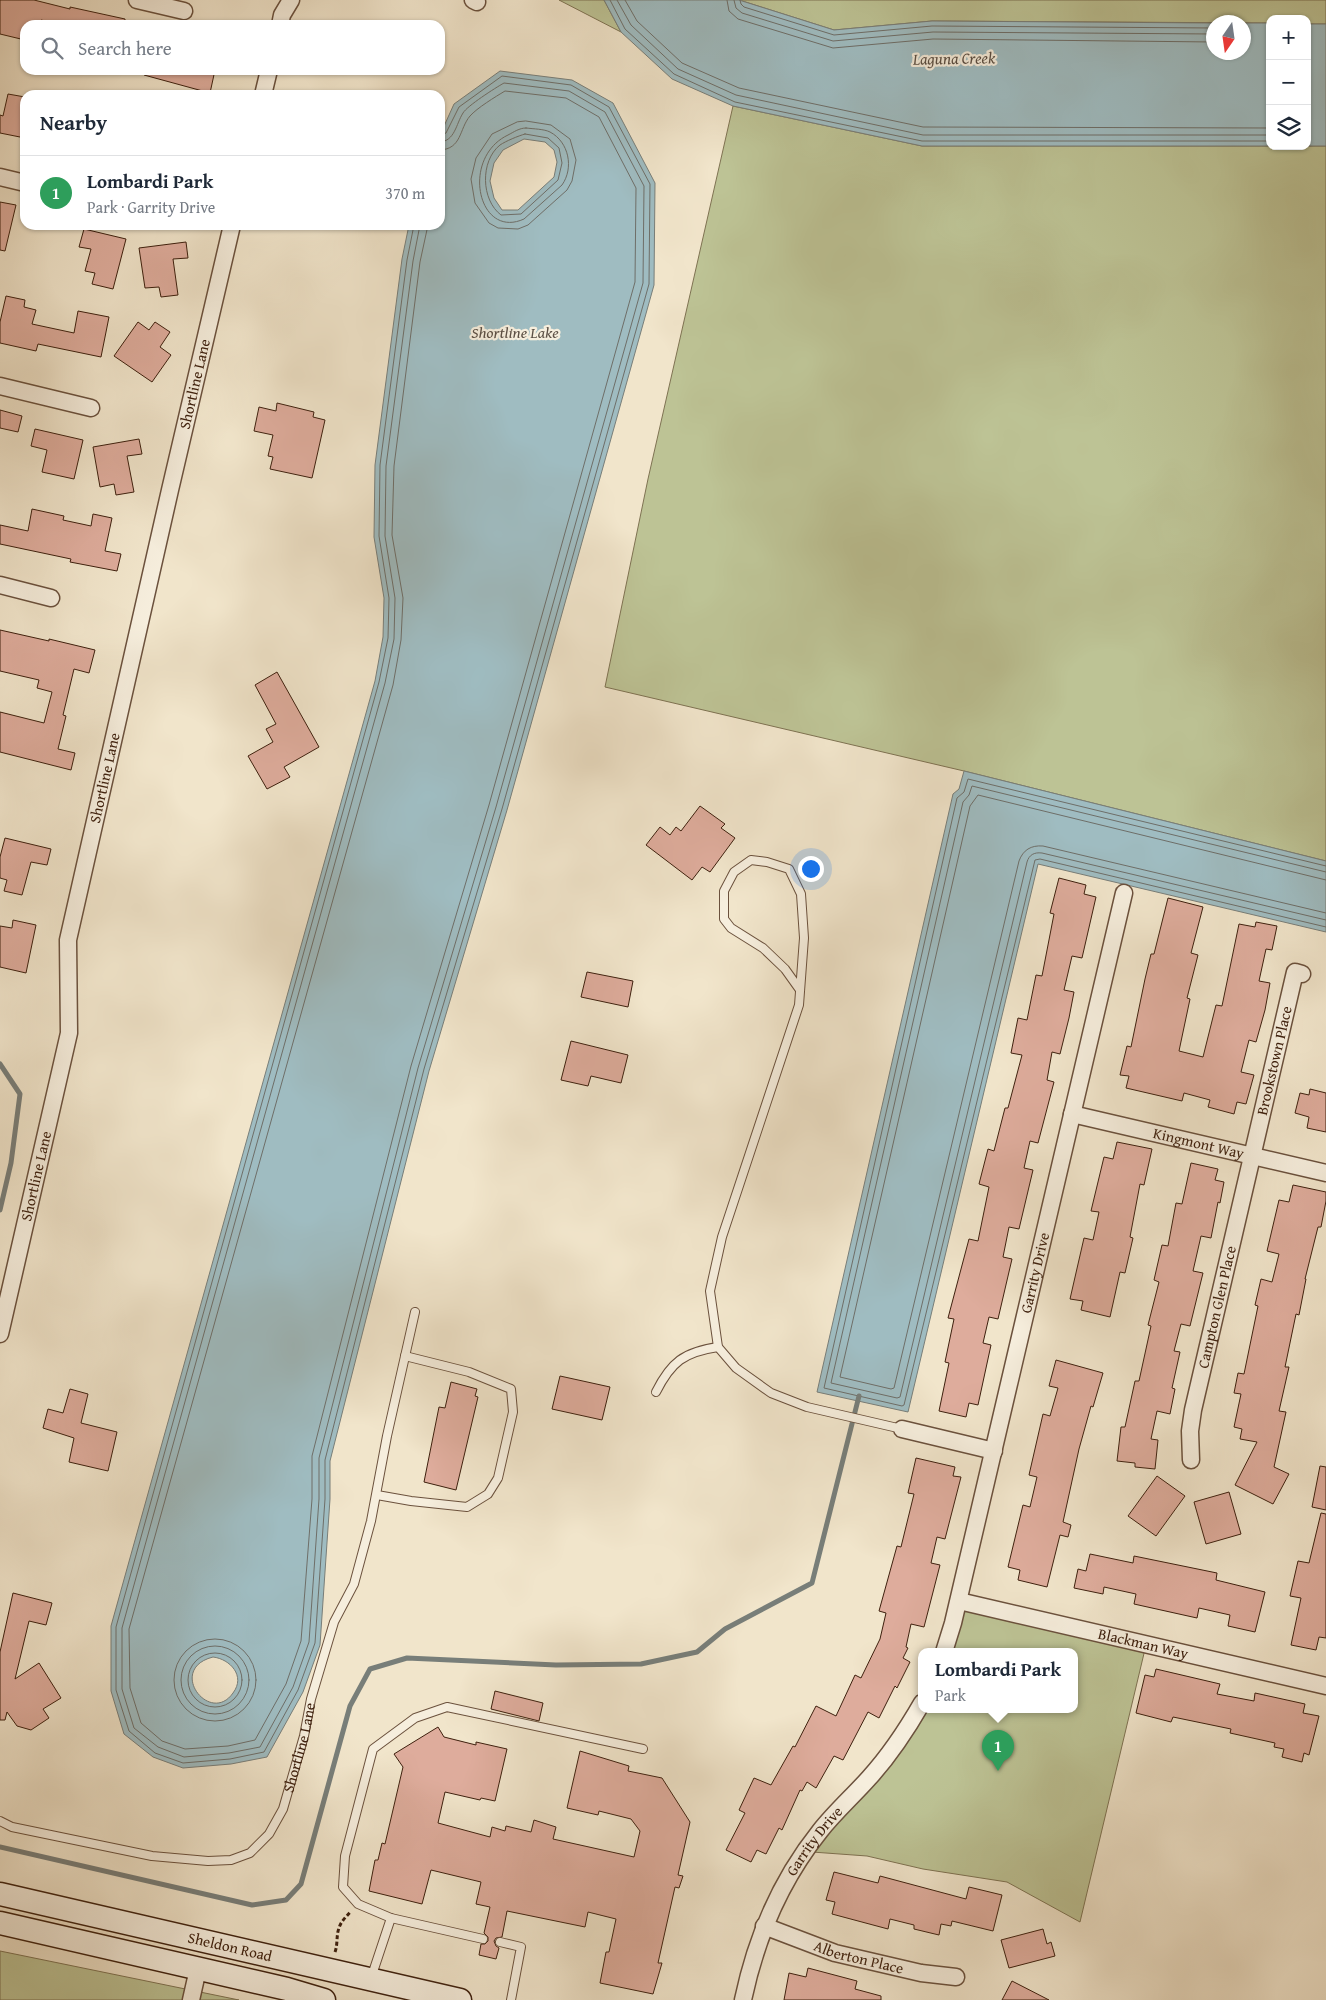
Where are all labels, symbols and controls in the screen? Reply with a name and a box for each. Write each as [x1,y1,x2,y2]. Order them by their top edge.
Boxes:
north arrow [1206,15,1251,60]
map controls [1266,15,1311,150]
button: + [1266,15,1311,60]
search box [20,20,445,75]
icon: search [38,34,66,62]
text: Search here [78,34,172,62]
water label: Laguna Creek [912,45,996,71]
button: − [1266,60,1311,105]
button: layers [1266,105,1311,150]
text: Nearby [40,107,107,138]
text: Lombardi Park [87,167,213,195]
text: 1 [52,181,60,205]
text: 370 m [385,181,425,205]
text: Park · Garrity Drive [87,195,215,219]
water label: Shortline Lake [471,320,559,344]
street label: Shortline Lane [174,337,215,431]
street label: Shortline Lane [84,731,125,825]
your location [798,856,824,882]
street label: Brookstown Place [1251,1004,1297,1117]
street label: Kingmont Way [1151,1122,1247,1164]
street label: Shortline Lane [15,1129,56,1223]
street label: Garrity Drive [1015,1230,1054,1315]
street label: Campton Glen Place [1192,1243,1241,1370]
street label: Blackman Way [1096,1623,1191,1664]
popup [918,1648,1078,1713]
text: Lombardi Park [935,1655,1061,1683]
text: Park [935,1683,966,1707]
street label: Shortline Lane [277,1701,320,1795]
pin: 1 [982,1730,1014,1771]
street label: Garrity Drive [781,1801,847,1879]
street label: Sheldon Road [186,1927,274,1966]
street label: Alberton Place [811,1935,906,1979]

